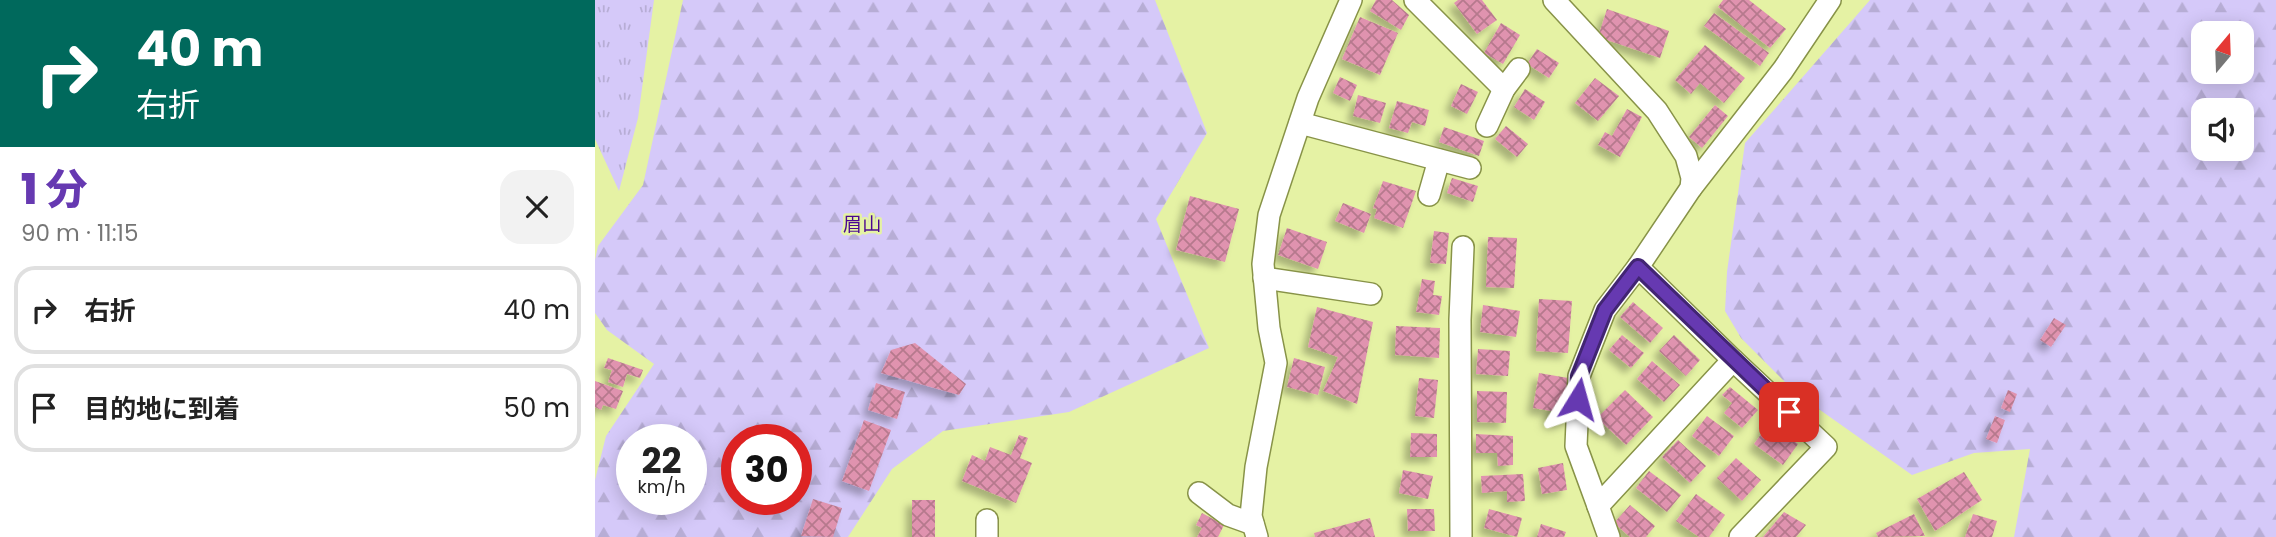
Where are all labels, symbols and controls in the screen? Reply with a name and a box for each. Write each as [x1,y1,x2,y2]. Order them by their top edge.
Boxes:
text: 40 m [136,15,263,83]
north arrow [2191,21,2254,84]
map controls [2191,21,2254,161]
icon: right [21,28,112,119]
text: 右折 [136,82,200,127]
button: sound [2191,98,2254,161]
text: 1 分 [21,160,87,219]
button: close [500,170,574,244]
park label: 眉山 [843,211,881,238]
text: 90 m · 11:15 [21,217,138,249]
icon: right [25,291,63,329]
text: 40 m [504,292,570,328]
text: 右折 [84,293,136,329]
position arrow [1541,362,1615,436]
pin [1759,382,1819,442]
icon: arrive [25,389,63,427]
text: 50 m [504,390,570,426]
text: 目的地に到着 [84,391,240,427]
icon: arrive [1770,393,1808,431]
speed limit sign: 30 [721,424,812,515]
text: 22 [642,436,681,485]
text: km/h [638,474,685,499]

